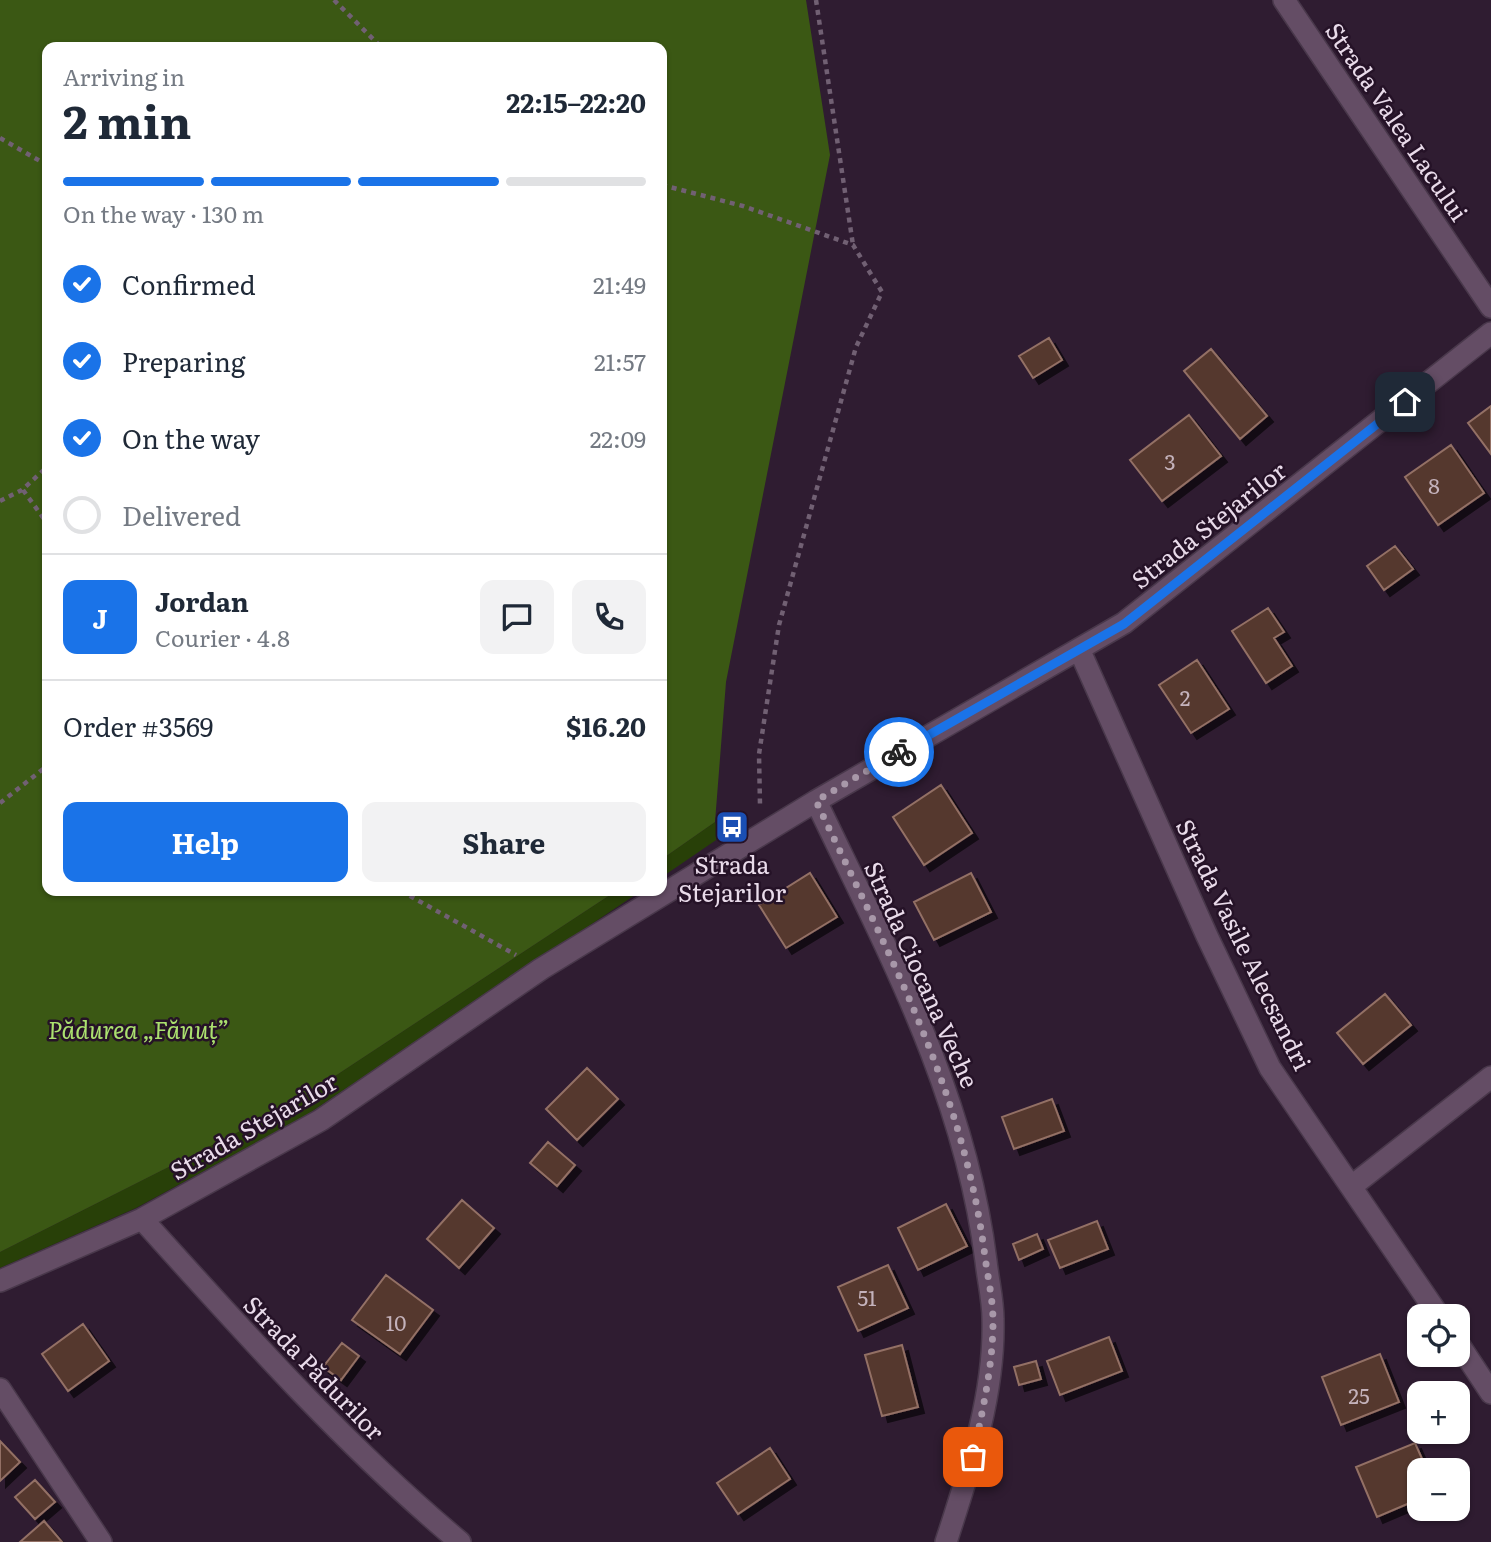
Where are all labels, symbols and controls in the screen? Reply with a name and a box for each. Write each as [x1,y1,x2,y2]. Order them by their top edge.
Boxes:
street label: Strada Valea Lacului [1318,15,1478,227]
text: Arriving in [63,59,185,93]
text: 22:15–22:20 [506,82,646,121]
text: 2 min [63,85,192,153]
text: On the way · 130 m [63,196,264,230]
text: Confirmed [122,264,256,303]
icon: check [63,265,101,303]
text: 21:49 [593,267,646,301]
text: Preparing [122,341,245,380]
icon: check [63,342,101,380]
text: 21:57 [594,344,646,378]
pin [1375,372,1435,432]
icon: home [1386,383,1424,421]
text: On the way [122,418,260,457]
icon: check [63,419,101,457]
text: 22:09 [590,421,646,455]
house number: 3 [1164,445,1176,476]
street label: Strada Stejarilor [1123,452,1293,596]
house number: 8 [1428,469,1440,500]
text: Delivered [122,495,241,534]
button: chat [480,580,554,654]
button: phone [572,580,646,654]
text: Jordan [155,581,249,620]
text: J [93,598,107,637]
text: Courier · 4.8 [155,620,290,654]
house number: 2 [1180,681,1190,712]
text: Order #3569 [63,706,213,745]
text: $16.20 [566,706,646,745]
courier [864,717,934,787]
icon: bike [880,733,918,771]
button: Help [63,802,348,882]
button: Share [362,802,646,882]
bus stop icon: Strada Stejarilor [713,808,751,846]
street label: Strada Vasile Alecsandri [1169,812,1321,1076]
place label: Strada Stejarilor [678,846,787,909]
street label: Strada Ciocana Veche [857,855,989,1093]
park label: Pădurea „Fănuț” [48,1011,228,1046]
street label: Strada Stejarilor [163,1063,344,1187]
house number: 51 [857,1281,877,1312]
street label: Strada Pădurilor [237,1287,394,1448]
map controls [1407,1304,1470,1521]
button: locate [1407,1304,1470,1367]
house number: 10 [386,1306,406,1337]
house number: 25 [1348,1379,1370,1410]
button: + [1407,1381,1470,1444]
pin [943,1427,1003,1487]
icon: bag [954,1438,992,1476]
button: − [1407,1458,1470,1521]

